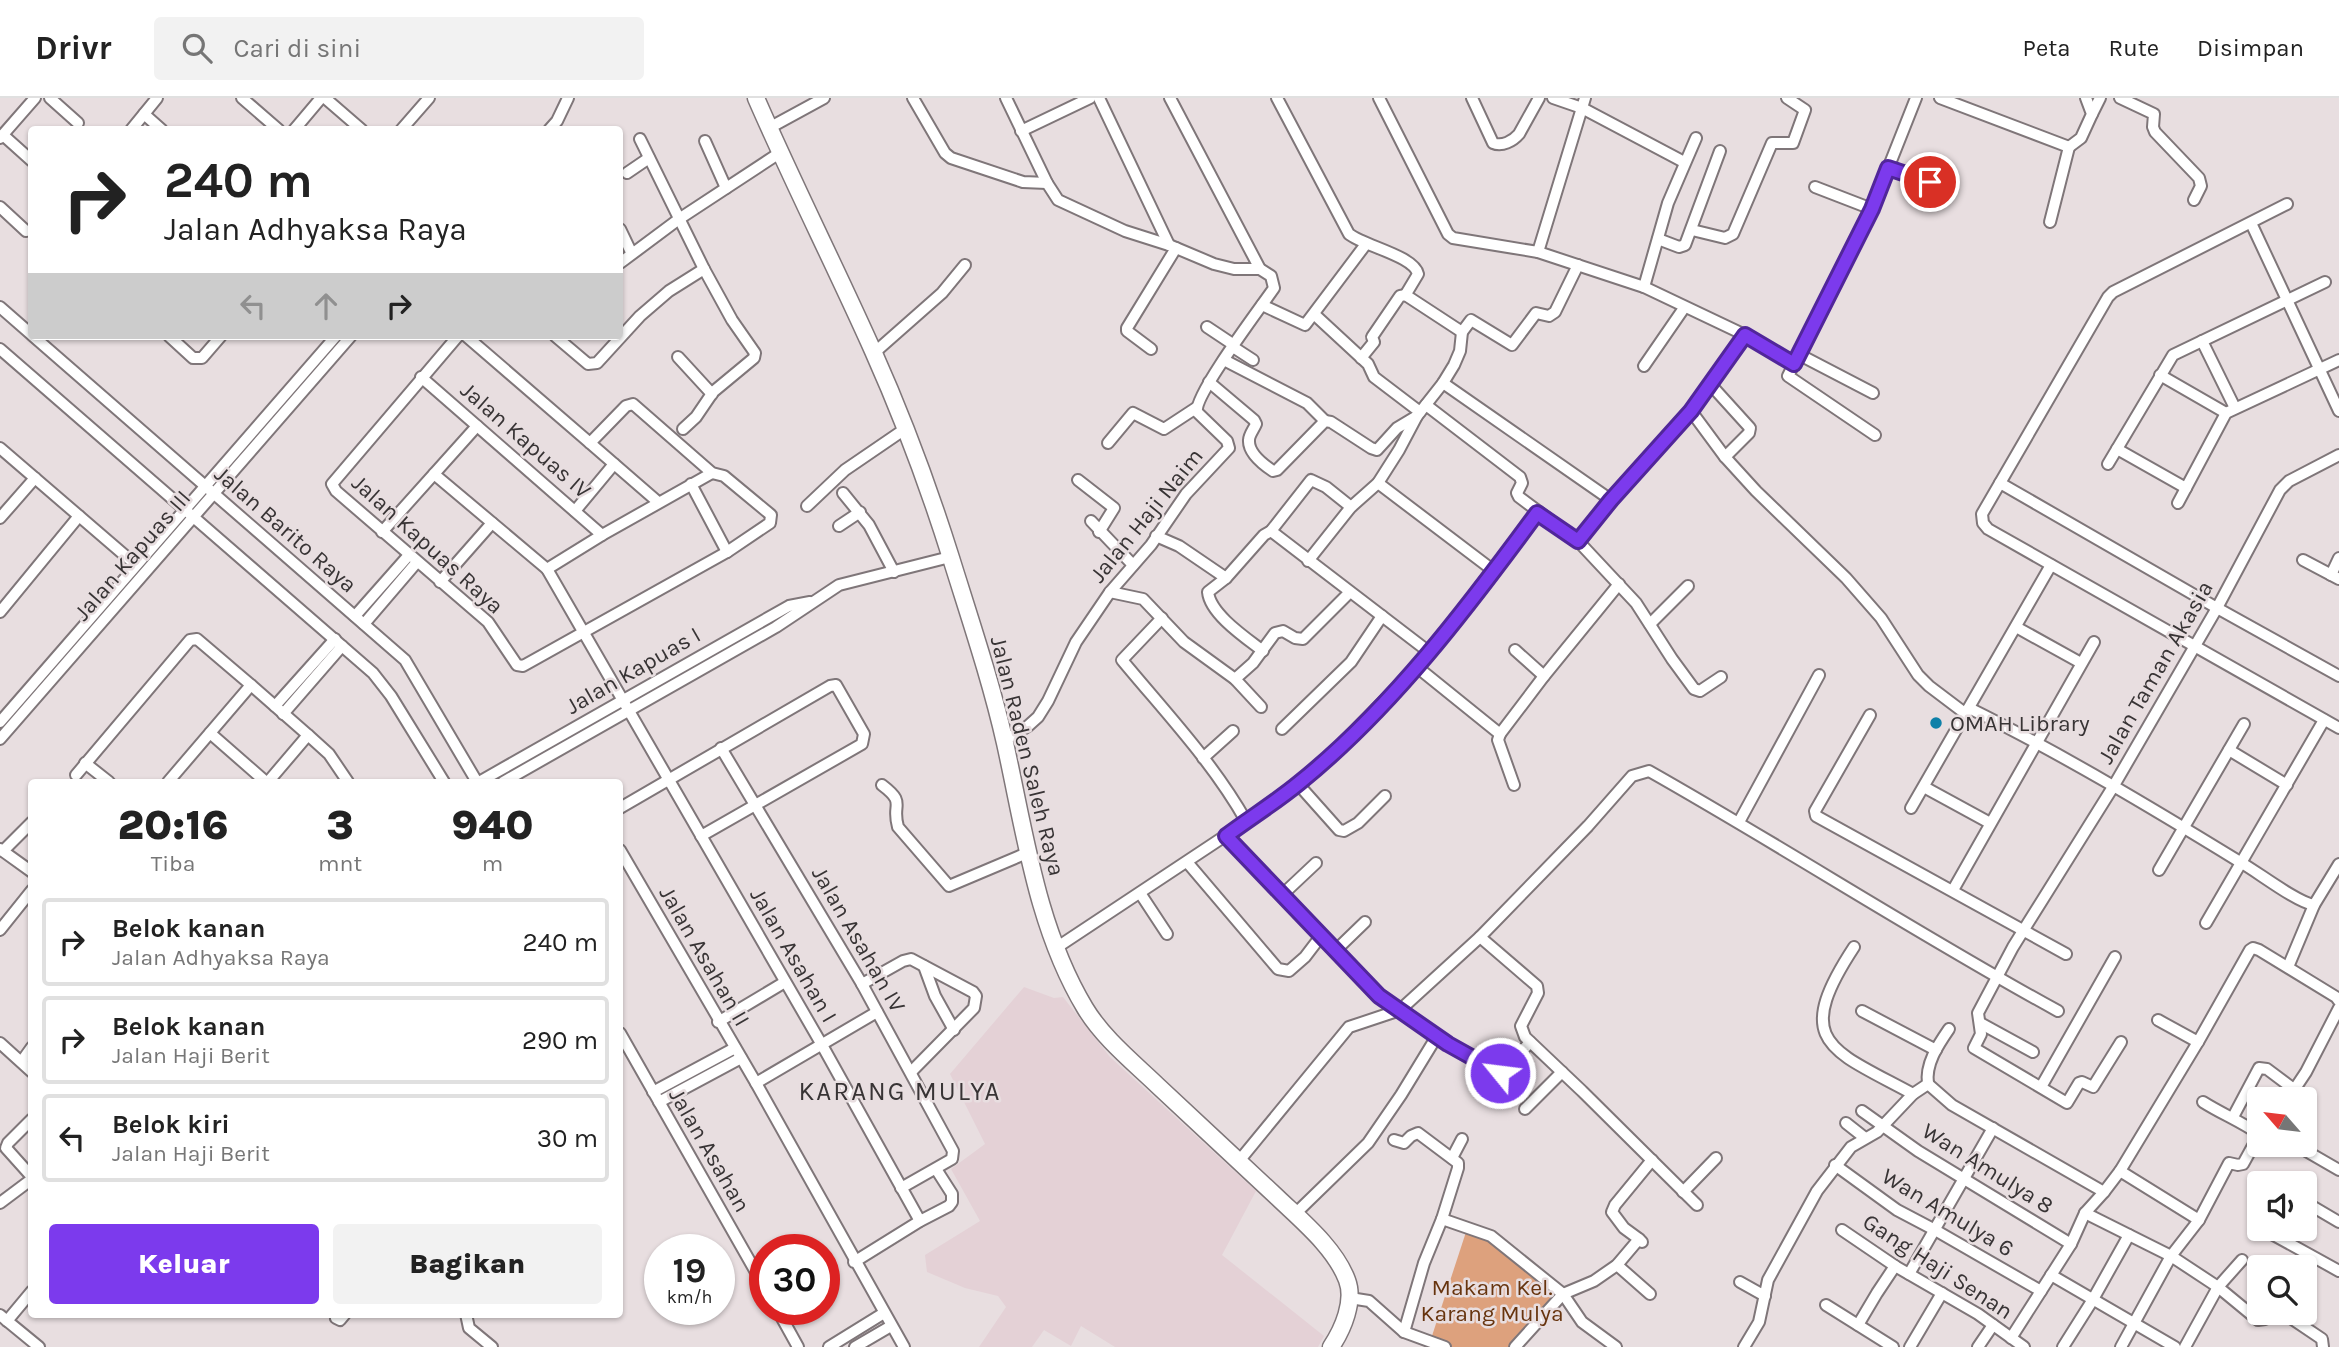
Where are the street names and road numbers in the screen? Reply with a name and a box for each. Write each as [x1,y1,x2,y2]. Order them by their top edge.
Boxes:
street label: Jalan Kapuas IV [455,376,596,504]
street label: Jalan Haji Naim [1084,443,1209,588]
street label: Jalan Barito Raya [209,460,362,598]
street label: Jalan Kapuas Raya [346,469,509,620]
street label: Jalan Kapuas III [68,485,196,626]
street label: Jalan Taman Akasia [2092,576,2219,768]
street label: Jalan Kapuas I [561,621,705,720]
street label: Jalan Raden Saleh Raya [985,633,1070,879]
street label: Jalan Asahan IV [806,862,911,1017]
street label: Jalan Asahan II [654,881,756,1031]
street label: Jalan Asahan I [744,883,843,1027]
street label: Jalan Asahan [663,1083,756,1217]
street label: Wan Amulya 8 [1917,1117,2058,1220]
street label: Wan Amulya 6 [1877,1163,2019,1262]
street label: Gang Haji Senan [1858,1208,2018,1325]

